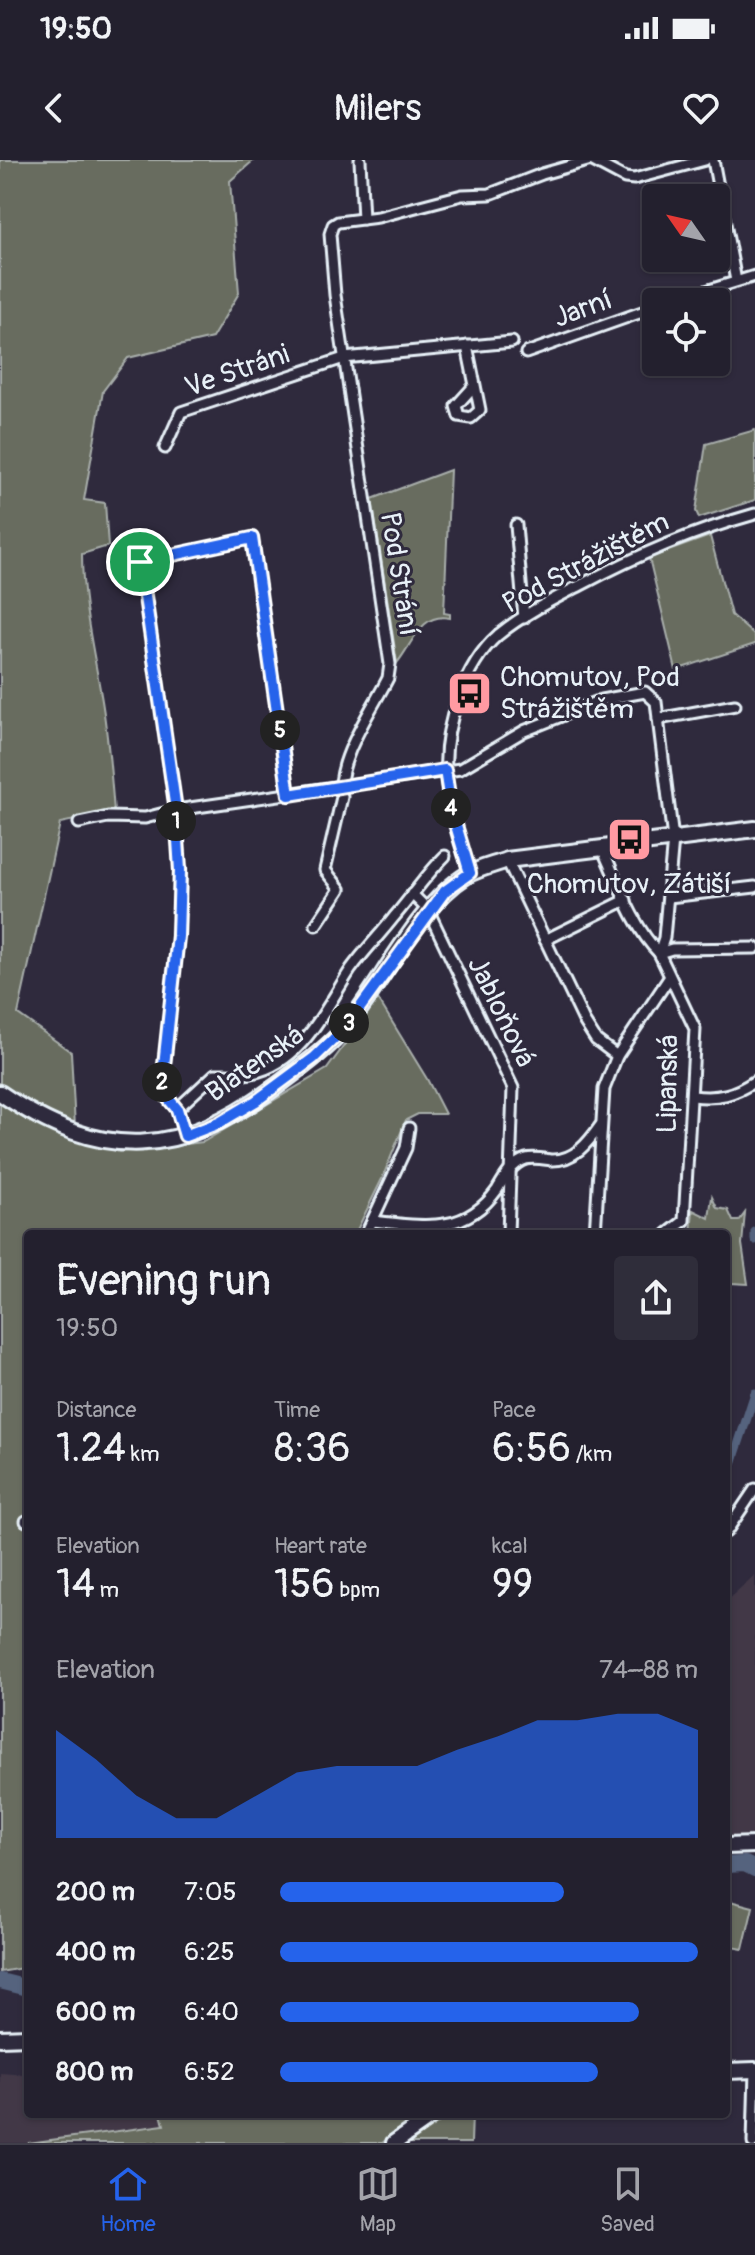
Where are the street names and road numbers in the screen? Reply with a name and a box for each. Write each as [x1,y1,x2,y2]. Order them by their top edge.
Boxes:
street label: Jarní [549,282,617,336]
street label: Ve Stráni [180,337,294,405]
street label: Pod Strážištěm [496,504,676,622]
street label: Pod Strání [372,510,426,638]
street label: Jabloňová [459,951,543,1073]
street label: Blatenská [199,1018,311,1110]
street label: Lipanská [650,1034,686,1134]

